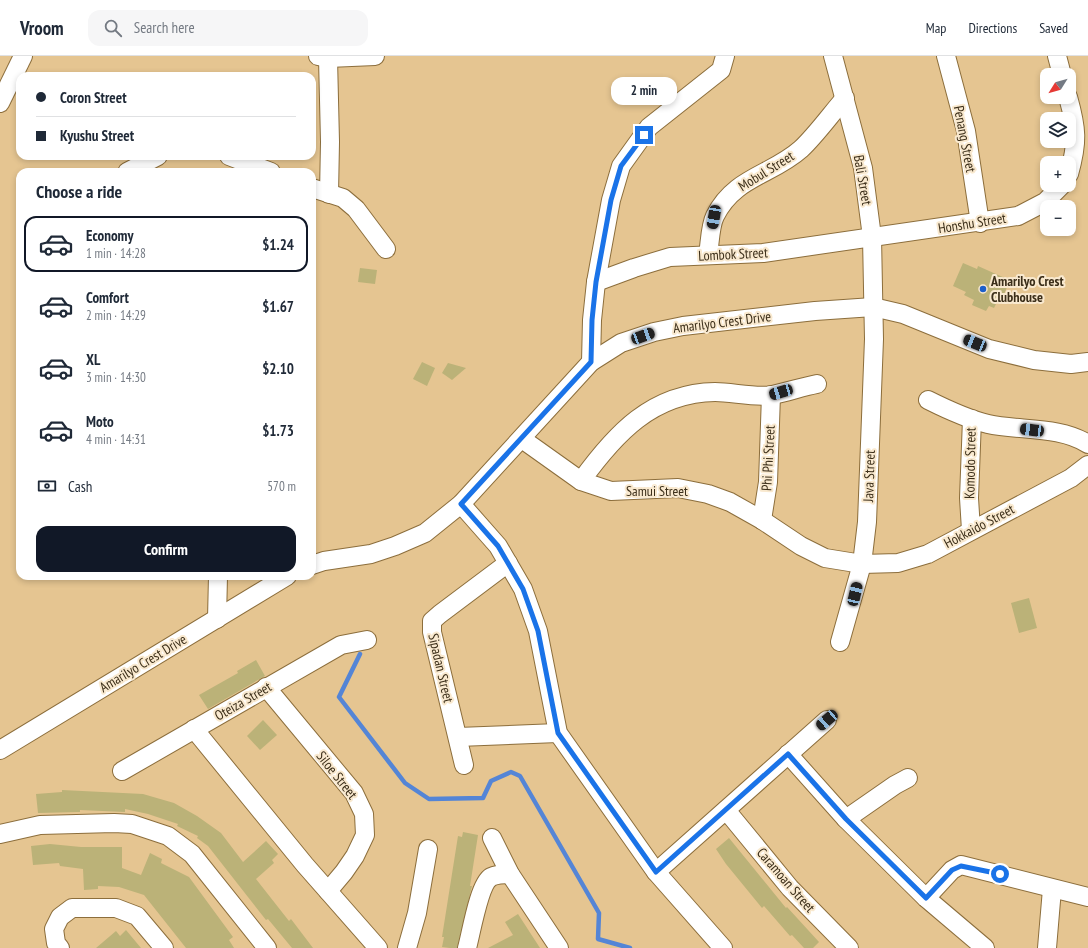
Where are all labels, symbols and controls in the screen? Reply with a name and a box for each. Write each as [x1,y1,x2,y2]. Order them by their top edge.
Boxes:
search box [88,10,368,46]
text: Vroom [20,16,64,40]
icon: search [102,17,124,39]
text: Search here [134,18,195,37]
text: Map [926,19,946,37]
text: Directions [968,19,1017,37]
text: Saved [1039,19,1068,37]
north arrow [1040,68,1076,104]
map controls [1040,68,1076,236]
callout: 2 min [611,77,677,105]
text: 2 min [631,82,657,99]
text: Coron Street [60,88,127,107]
street label: Penang Street [950,104,980,174]
button: layers [1040,112,1076,148]
text: Kyushu Street [60,126,134,145]
route end [635,126,653,144]
street label: Mobul Street [735,147,797,195]
street label: Bali Street [850,154,876,207]
button: + [1040,156,1076,192]
text: Choose a ride [36,180,122,203]
button: − [1040,200,1076,236]
car [706,204,722,230]
street label: Honshu Street [937,209,1007,237]
icon: car [38,226,74,262]
text: Economy [86,226,134,245]
text: $1.24 [262,235,294,254]
street label: Lombok Street [698,243,768,265]
text: 1 min · 14:28 [86,245,146,262]
place label: Amarilyo Crest Clubhouse [990,272,1064,306]
marker: Amarilyo Crest Clubhouse [978,284,988,294]
icon: car [38,288,74,324]
text: Comfort [86,288,129,307]
text: $1.67 [262,297,294,316]
text: 2 min · 14:29 [86,307,146,324]
street label: Amarilyo Crest Drive [672,307,772,337]
car [630,326,656,346]
car [962,333,988,353]
icon: car [38,350,74,386]
text: XL [86,350,100,369]
text: $2.10 [262,359,294,378]
text: 3 min · 14:30 [86,369,146,386]
car [768,383,794,401]
icon: car [38,412,74,448]
text: Moto [86,412,114,431]
text: $1.73 [262,421,294,440]
car [1019,423,1045,437]
street label: Phi Phi Street [757,424,779,491]
street label: Komodo Street [960,427,980,499]
text: 4 min · 14:31 [86,431,146,448]
street label: Java Street [859,450,879,503]
icon: cash [36,475,58,497]
text: Cash [68,477,92,496]
text: 570 m [267,478,296,495]
street label: Samui Street [626,482,688,500]
street label: Hokkaido Street [941,500,1017,552]
button: Confirm [36,526,296,572]
car [846,581,864,607]
street label: Amarilyo Crest Drive [96,630,190,696]
street label: Sipadan Street [424,632,458,705]
street label: Oteiza Street [211,677,275,725]
car [814,708,840,732]
street label: Siloe Street [313,747,361,803]
street label: Caramoan Street [753,844,819,916]
route start [991,865,1009,883]

